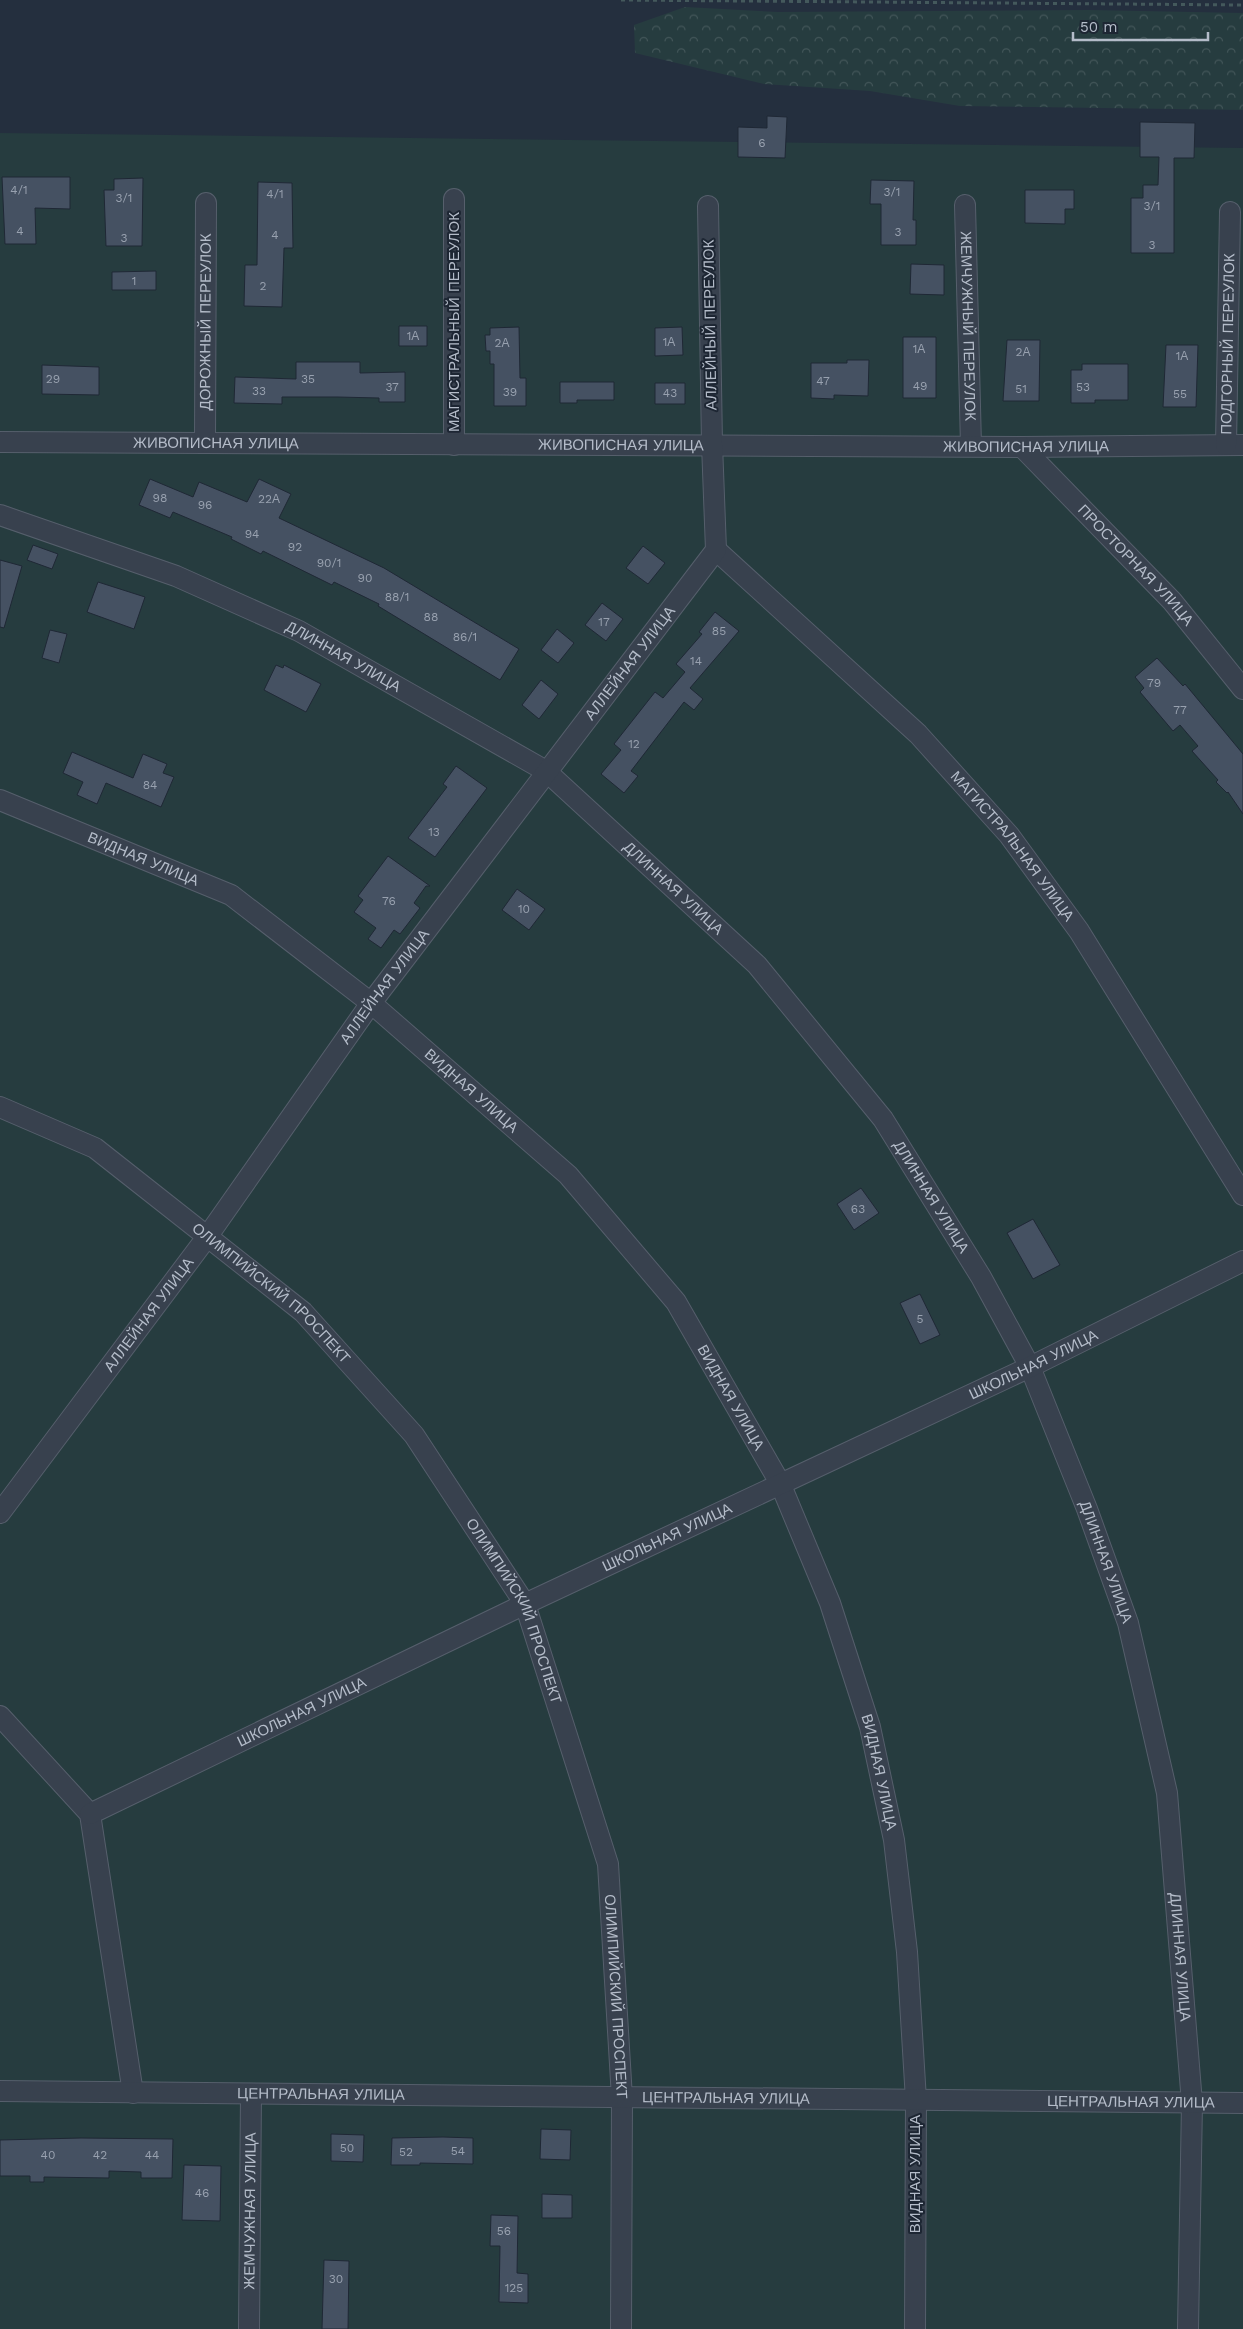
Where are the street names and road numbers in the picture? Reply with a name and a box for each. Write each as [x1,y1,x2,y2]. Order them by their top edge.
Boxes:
street label: МАГИСТРАЛЬНЫЙ ПЕРЕУЛОК [445,212,463,432]
street label: ЖЕМЧУЖНЫЙ ПЕРЕУЛОК [957,231,979,421]
street label: ДОРОЖНЫЙ ПЕРЕУЛОК [196,233,215,410]
street label: АЛЛЕЙНЫЙ ПЕРЕУЛОК [700,239,720,411]
street label: ПОДГОРНЫЙ ПЕРЕУЛОК [1217,253,1238,435]
street label: ЖИВОПИСНАЯ УЛИЦА [133,434,299,452]
street label: ЖИВОПИСНАЯ УЛИЦА [538,436,704,454]
street label: ЖИВОПИСНАЯ УЛИЦА [943,437,1109,456]
street label: ПРОСТОРНАЯ УЛИЦА [1074,501,1197,629]
street label: АЛЛЕЙНАЯ УЛИЦА [581,603,679,724]
street label: ДЛИННАЯ УЛИЦА [283,617,404,696]
street label: МАГИСТРАЛЬНАЯ УЛИЦА [947,767,1078,925]
street label: ВИДНАЯ УЛИЦА [85,828,202,890]
street label: ДЛИННАЯ УЛИЦА [620,838,727,939]
street label: АЛЛЕЙНАЯ УЛИЦА [336,926,433,1047]
street label: ВИДНАЯ УЛИЦА [421,1045,522,1137]
street label: ДЛИННАЯ УЛИЦА [890,1137,973,1256]
street label: ОЛИМПИЙСКИЙ ПРОСПЕКТ [188,1219,354,1367]
street label: АЛЛЕЙНАЯ УЛИЦА [100,1254,198,1375]
street label: ШКОЛЬНАЯ УЛИЦА [966,1326,1101,1403]
street label: ВИДНАЯ УЛИЦА [694,1342,768,1453]
street label: ДЛИННАЯ УЛИЦА [1075,1498,1136,1626]
street label: ШКОЛЬНАЯ УЛИЦА [599,1499,735,1575]
street label: ОЛИМПИЙСКИЙ ПРОСПЕКТ [462,1515,565,1706]
street label: ШКОЛЬНАЯ УЛИЦА [234,1673,369,1751]
street label: ВИДНАЯ УЛИЦА [857,1712,901,1832]
street label: ДЛИННАЯ УЛИЦА [1166,1892,1194,2022]
street label: ОЛИМПИЙСКИЙ ПРОСПЕКТ [601,1894,631,2099]
street label: ЦЕНТРАЛЬНАЯ УЛИЦА [237,2084,405,2104]
street label: ЦЕНТРАЛЬНАЯ УЛИЦА [642,2088,810,2108]
street label: ЦЕНТРАЛЬНАЯ УЛИЦА [1047,2092,1215,2112]
street label: ВИДНАЯ УЛИЦА [906,2115,924,2233]
street label: ЖЕМЧУЖНАЯ УЛИЦА [240,2132,260,2290]

